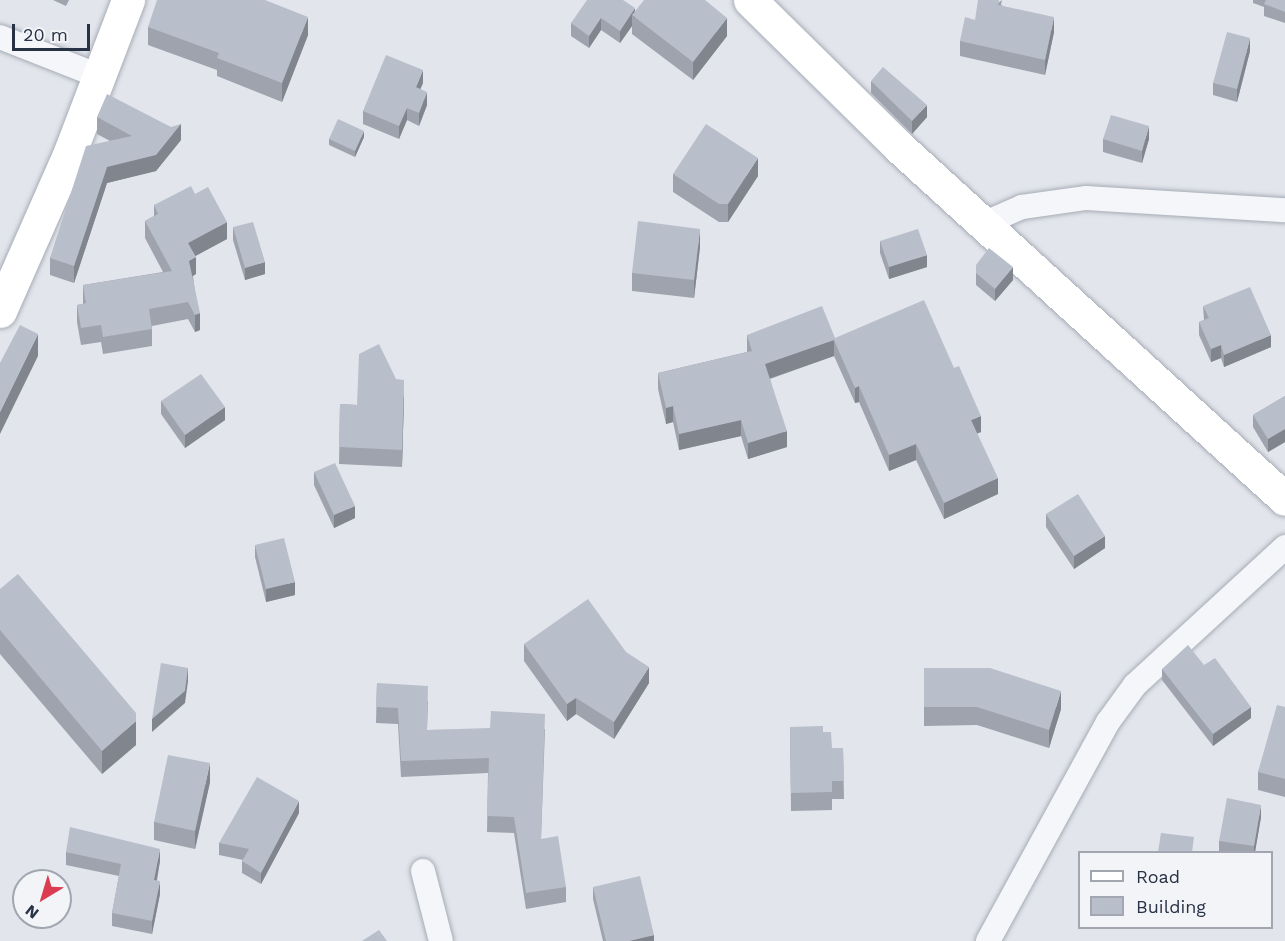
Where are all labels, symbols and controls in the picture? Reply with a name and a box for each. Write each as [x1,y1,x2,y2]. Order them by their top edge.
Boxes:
scale bar [15,12,93,50]
text: 20 m [23,24,68,45]
legend [1078,851,1273,929]
text: Road [1136,866,1180,887]
north arrow [12,869,72,929]
text: Building [1136,896,1206,917]
text: N [21,901,42,923]

